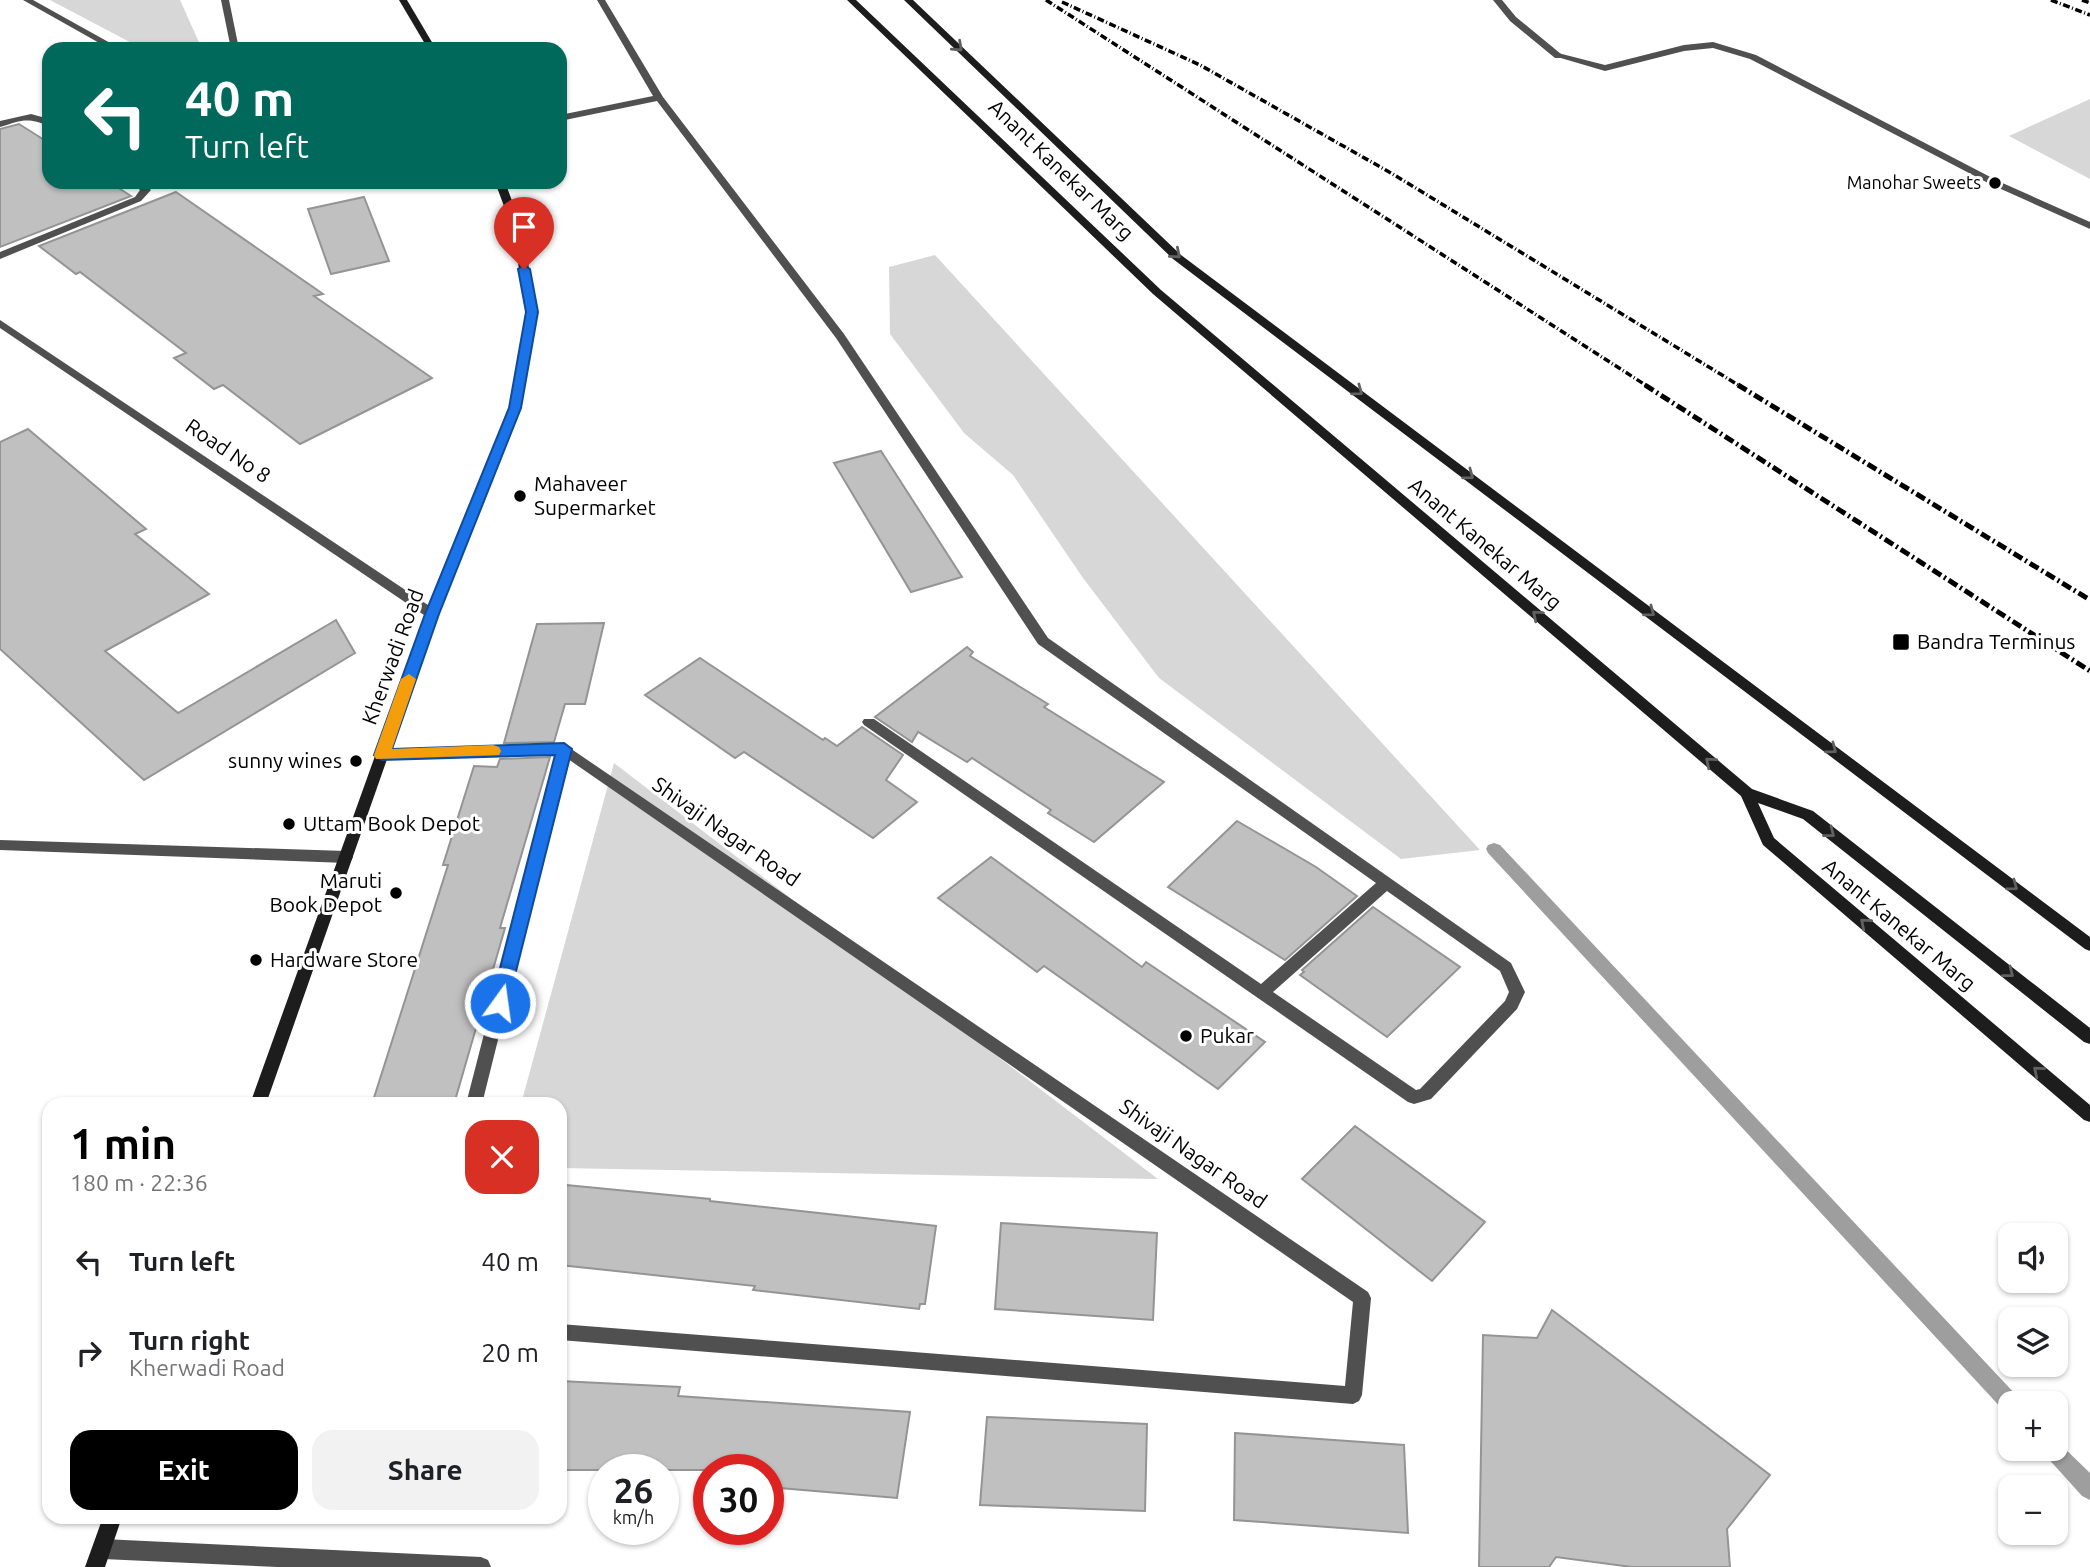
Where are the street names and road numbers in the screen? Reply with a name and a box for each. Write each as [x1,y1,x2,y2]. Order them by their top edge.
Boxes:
street label: Anant Kanekar Marg [984,94,1139,245]
street label: Road No 8 [182,413,276,487]
street label: Anant Kanekar Marg [1404,472,1567,614]
street label: Kherwadi Road [356,586,428,728]
street label: Shivaji Nagar Road [648,771,805,891]
street label: Anant Kanekar Marg [1818,853,1981,995]
street label: Shivaji Nagar Road [1115,1093,1272,1213]

